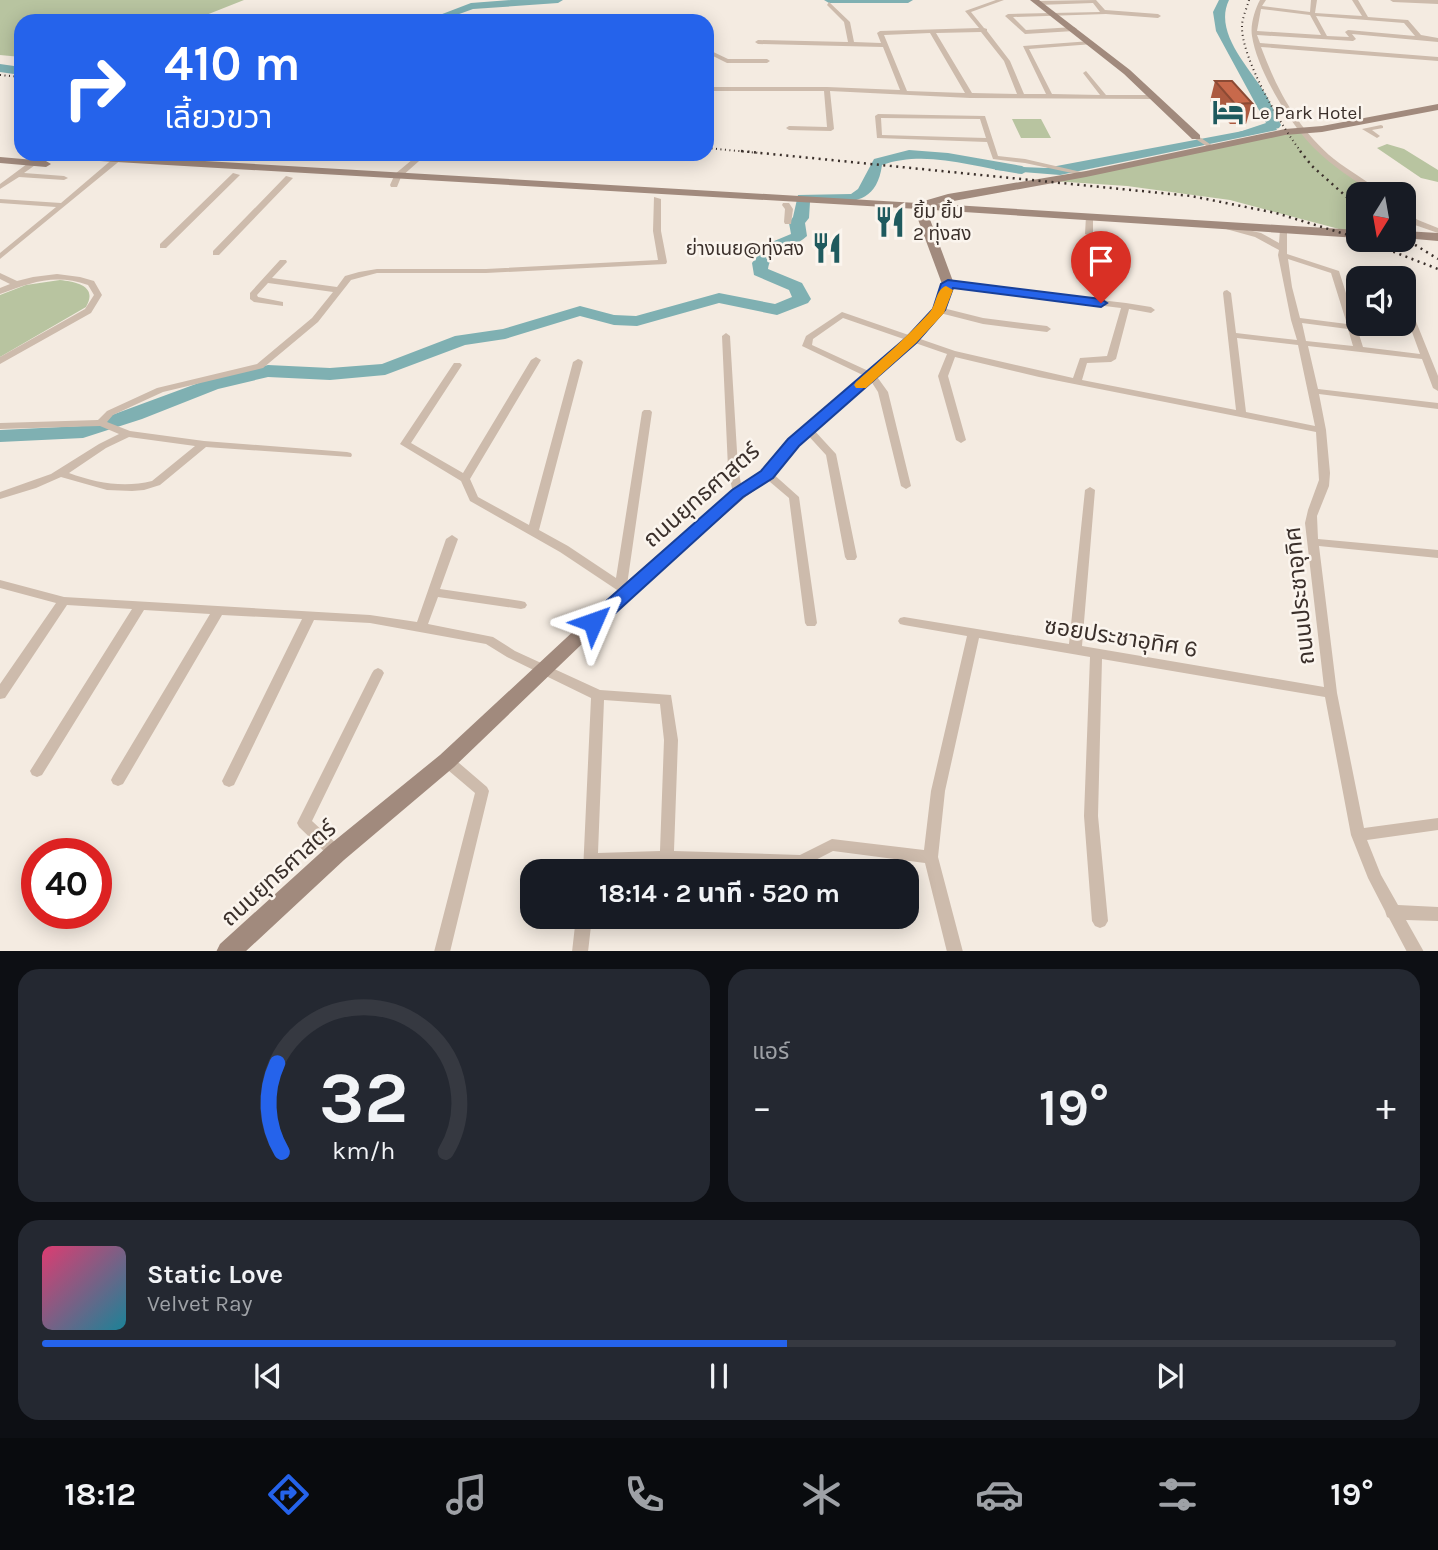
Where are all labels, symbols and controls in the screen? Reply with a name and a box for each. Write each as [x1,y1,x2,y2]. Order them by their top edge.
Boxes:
text: 410 m [164,35,301,92]
icon: right [49,42,140,133]
hotel icon: Le Park Hotel [1211,95,1245,129]
text: เลี้ยวขวา [164,99,272,136]
place label: Le Park Hotel [1251,102,1363,124]
north arrow [1346,182,1416,252]
map controls [1346,182,1416,336]
place label: ยิ้ม ยิ้ม 2 ทุ่งสง [913,199,971,245]
restaurant icon: ยิ้ม ยิ้ม 2 ทุ่งสง [873,205,907,239]
restaurant icon: ย่างเนย@ทุ่งสง [810,231,844,265]
pin [1071,231,1131,303]
place label: ย่างเนย@ทุ่งสง [686,237,804,260]
icon: arrive [1082,242,1120,280]
button: sound [1346,266,1416,336]
street label: ถนนยุทธศาสตร์ [638,437,766,553]
street label: ถนนประชาอุทิศ [1279,526,1320,666]
position arrow [556,585,630,659]
street label: ซอยประชาอุทิศ 6 [1042,612,1200,663]
street label: ถนนยุทธศาสตร์ [215,814,342,932]
speed limit sign: 40 [21,838,112,929]
text: 18:14 · 2 นาที · 520 m [599,878,840,909]
text: แอร์ [752,1038,789,1065]
text: 32 [319,1055,409,1140]
text: 19° [1039,1077,1109,1138]
text: − [752,1085,772,1130]
text: + [1376,1085,1396,1130]
text: km/h [332,1135,396,1164]
text: Static Love [147,1259,283,1290]
text: Velvet Ray [147,1290,252,1317]
icon: previous [249,1357,287,1395]
icon: pause [700,1357,738,1395]
icon: next [1151,1357,1189,1395]
icon: directions [264,1470,313,1519]
icon: music [442,1470,491,1519]
icon: phone [620,1470,669,1519]
icon: climate [797,1470,846,1519]
icon: car [975,1470,1024,1519]
icon: filters [1153,1470,1202,1519]
text: 18:12 [64,1476,136,1513]
text: 19° [1330,1476,1374,1513]

